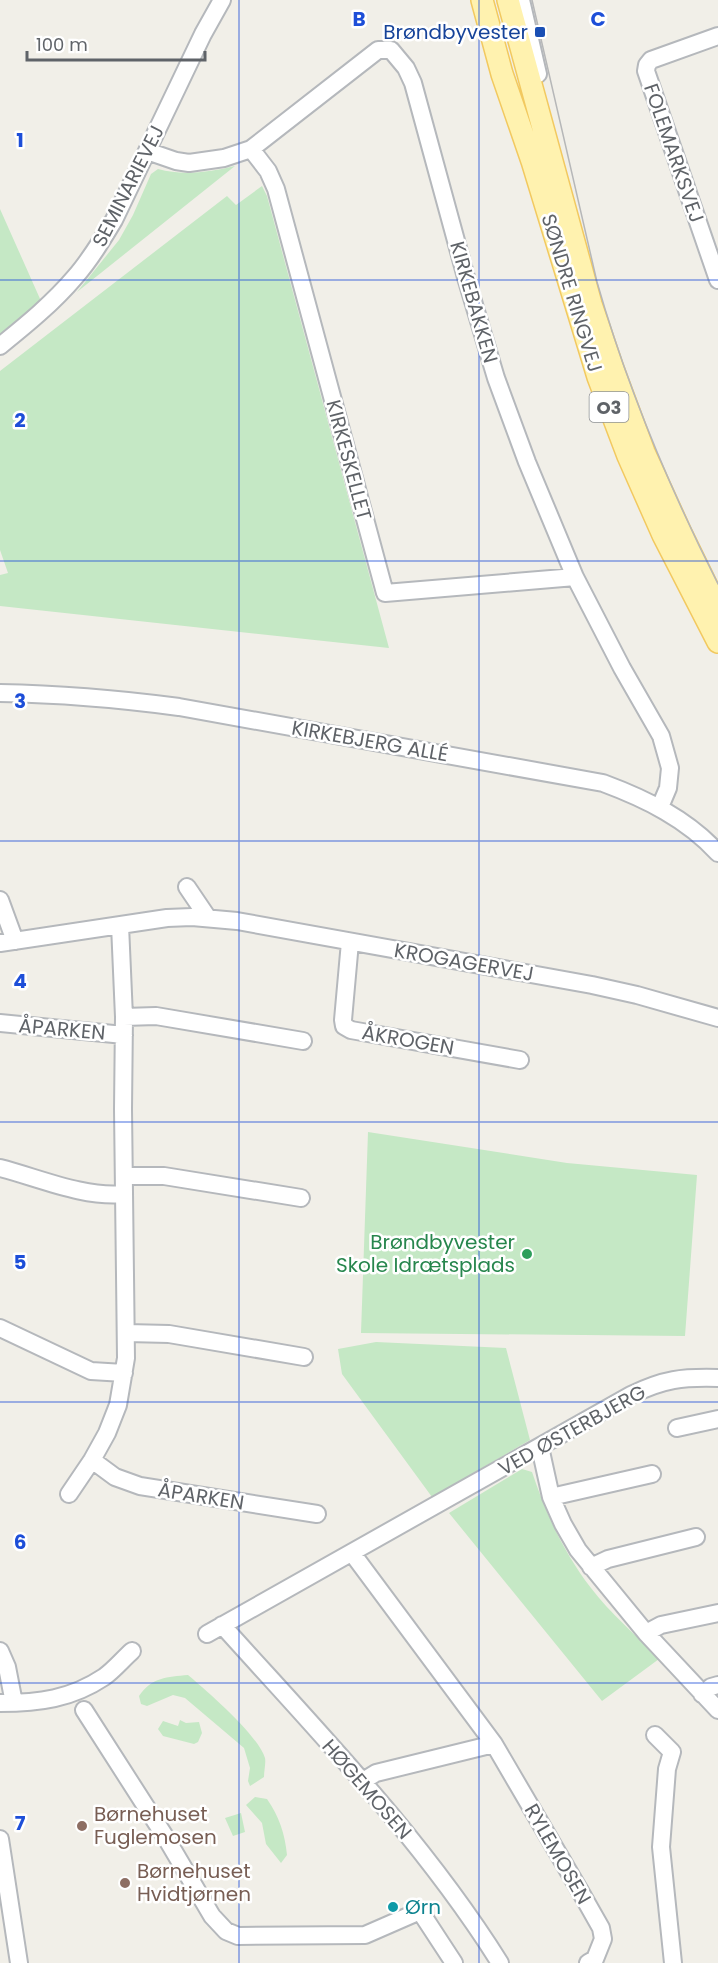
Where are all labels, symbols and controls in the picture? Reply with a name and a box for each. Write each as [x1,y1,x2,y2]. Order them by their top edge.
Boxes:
text: B [352,5,366,33]
text: C [590,5,606,33]
place label: Brøndbyvester [383,18,528,46]
scale bar [27,24,206,62]
marker: Brøndbyvester [533,25,547,39]
text: 100 m [36,32,88,57]
street label: FOLEMARKSVEJ [637,80,711,226]
street label: SEMINARIEVEJ [85,120,171,252]
text: 1 [16,126,24,154]
street label: SØNDRE RINGVEJ [535,210,609,376]
street label: KIRKEBAKKEN [443,238,505,366]
road number: O3 [590,392,628,422]
street label: KIRKESKELLET [319,397,379,524]
text: 2 [14,406,26,434]
text: 3 [14,687,26,715]
street label: KIRKEBJERG ALLÉ [290,713,450,769]
street label: KROGAGERVEJ [392,936,536,988]
text: 4 [13,967,27,995]
street label: ÅPARKEN [17,1011,107,1047]
street label: ÅKROGEN [360,1018,456,1062]
place label: Brøndbyvester Skole Idrætsplads [336,1228,515,1279]
marker: Brøndbyvester Skole Idrætsplads [520,1247,534,1261]
text: 5 [14,1248,27,1276]
street label: VED ØSTERBJERG [493,1378,651,1482]
street label: ÅPARKEN [156,1475,246,1517]
text: 6 [14,1528,26,1556]
street label: HØGEMOSEN [316,1733,418,1845]
street label: RYLEMOSEN [518,1799,598,1909]
place label: Børnehuset Fuglemosen [94,1800,217,1851]
text: 7 [15,1809,26,1837]
marker: Børnehuset Fuglemosen [75,1819,89,1833]
place label: Børnehuset Hvidtjørnen [137,1857,251,1908]
marker: Børnehuset Hvidtjørnen [118,1876,132,1890]
place label: Ørn [405,1893,441,1921]
marker: Ørn [386,1900,400,1914]

